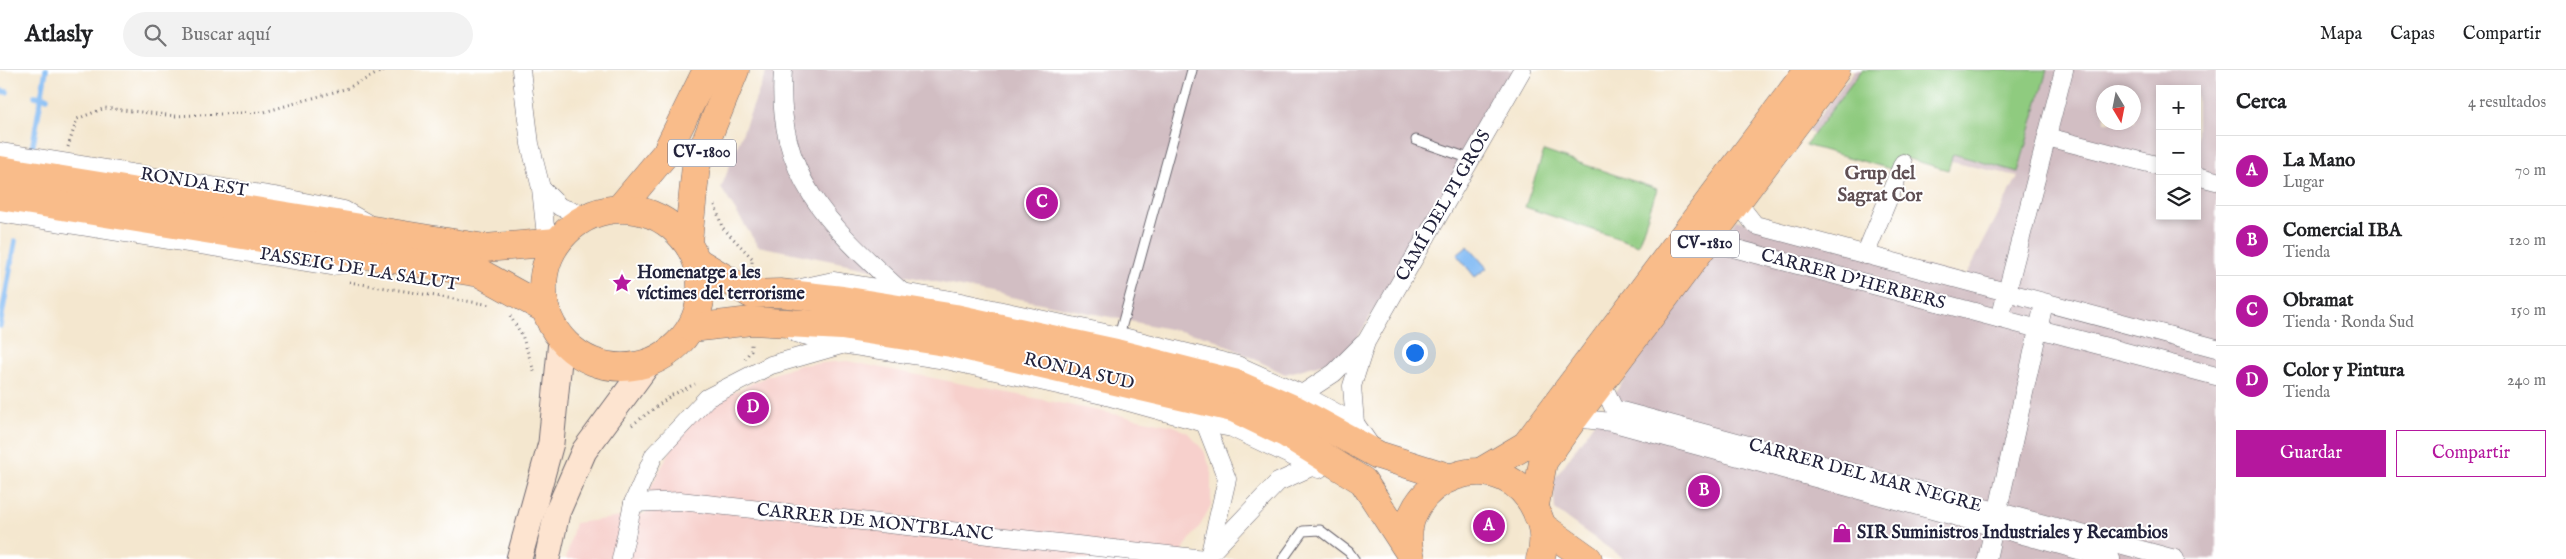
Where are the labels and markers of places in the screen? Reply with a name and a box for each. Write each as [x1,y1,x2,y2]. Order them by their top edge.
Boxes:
pin: C [1026,184,1058,222]
place label: Homenatge a les víctimes del terrorisme [636,262,805,306]
place icon: Homenatge a les víctimes del terrorisme [611,272,633,294]
pin: D [737,389,769,427]
pin: B [1688,472,1720,510]
pin: A [1473,507,1505,545]
shop icon: SIR Suministros Industriales y Recambios [1831,522,1853,544]
place label: SIR Suministros Industriales y Recambios [1857,522,2169,545]

